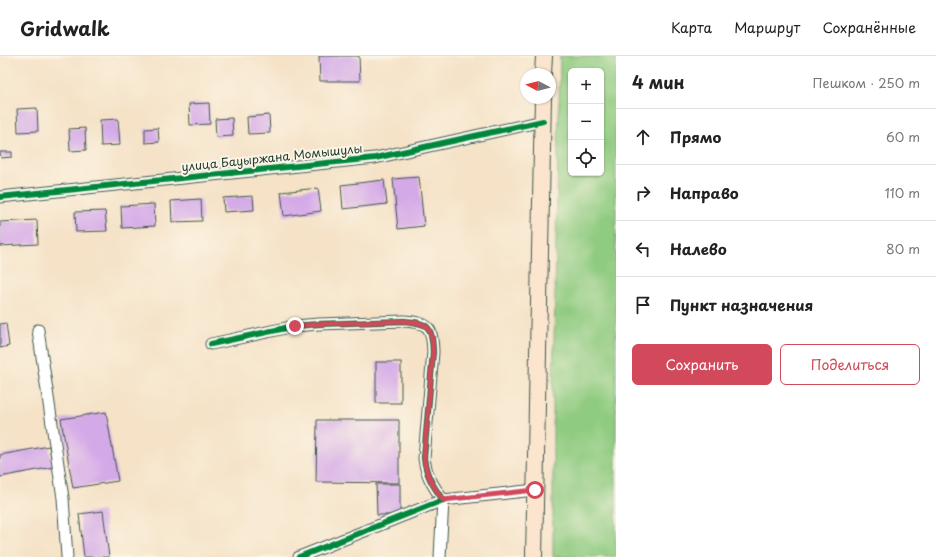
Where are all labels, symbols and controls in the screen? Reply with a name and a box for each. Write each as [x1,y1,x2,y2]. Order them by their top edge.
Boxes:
text: Gridwalk [20,14,110,42]
text: Карта [671,17,712,38]
text: Маршрут [734,17,800,38]
text: Сохранённые [822,17,916,38]
north arrow [520,68,556,104]
map controls [568,68,604,176]
button: + [568,68,604,104]
text: 4 мин [632,69,685,95]
text: Пешком · 250 m [813,73,920,92]
button: − [568,104,604,140]
text: Прямо [670,125,721,148]
icon: ahead [632,126,654,148]
text: 60 m [886,127,920,146]
street label: улица Бауыржана Момышулы [181,139,363,175]
button: locate [568,140,604,176]
text: Направо [670,181,739,204]
icon: right [632,182,654,204]
text: 110 m [885,183,920,202]
text: Налево [670,237,727,260]
icon: left [632,238,654,260]
text: 80 m [886,239,920,258]
text: Пункт назначения [670,293,813,316]
icon: arrive [632,294,654,316]
route end [286,317,304,335]
button: Сохранить [632,344,772,385]
button: Поделиться [780,344,920,385]
route start [526,481,544,499]

